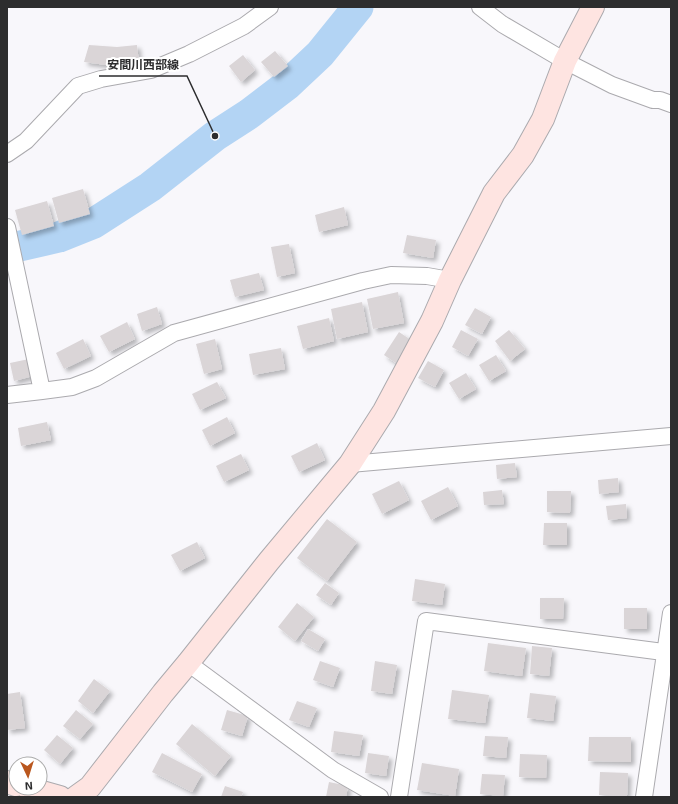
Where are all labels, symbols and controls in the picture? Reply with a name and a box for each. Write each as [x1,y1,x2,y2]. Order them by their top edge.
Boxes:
callout: 安間川西部線 [99,52,187,76]
text: 安間川西部線 [107,57,179,71]
north arrow [8,756,48,796]
text: N [24,780,33,793]

